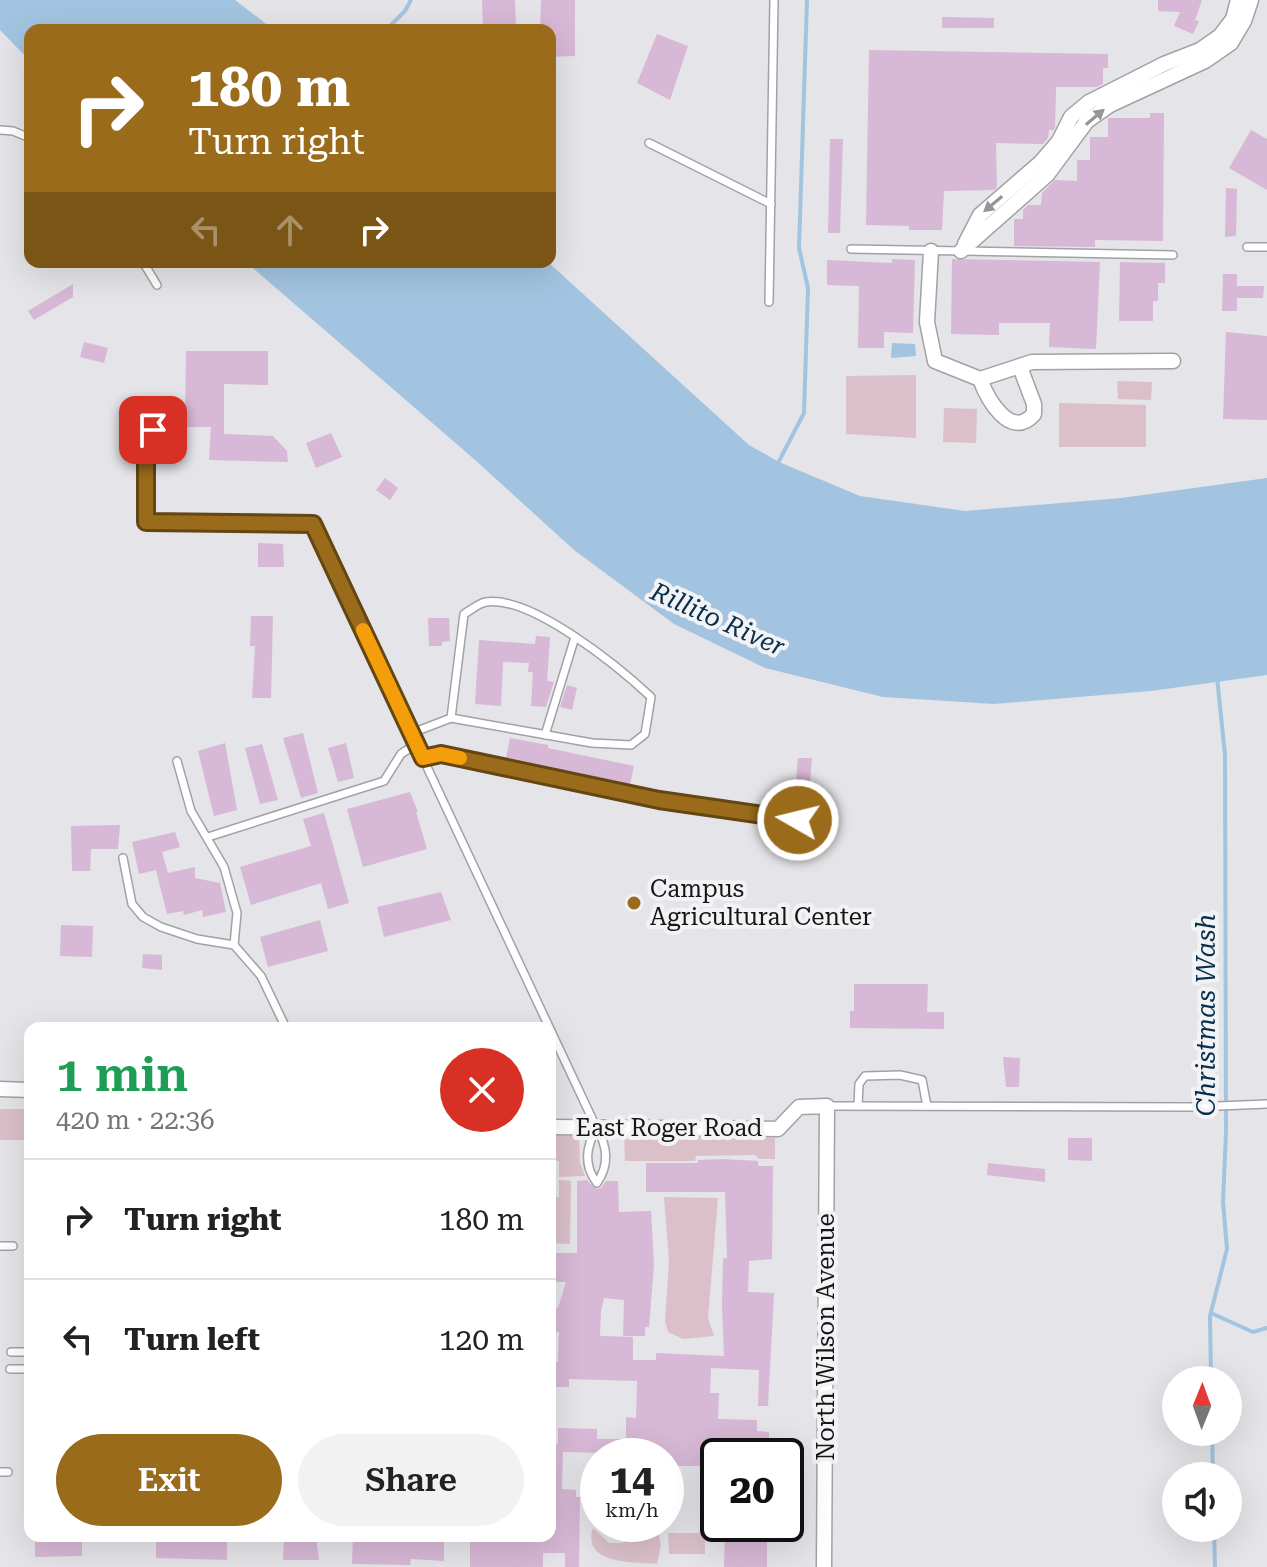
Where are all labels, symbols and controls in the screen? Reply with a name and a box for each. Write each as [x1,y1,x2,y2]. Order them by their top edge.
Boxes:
text: 180 m [188,54,350,120]
icon: right [56,56,160,160]
one-way arrow [1084,109,1104,126]
text: Turn right [188,121,365,163]
one-way arrow [983,195,1003,212]
icon: left [184,208,228,252]
icon: ahead [268,208,312,252]
icon: right [352,208,396,252]
pin [119,396,187,464]
icon: arrive [131,408,175,452]
water label: Rillito River [645,576,790,662]
position arrow [756,778,840,862]
place label: Campus Agricultural Center [650,875,872,931]
marker: Campus Agricultural Center [625,894,643,912]
water label: Christmas Wash [1191,914,1221,1116]
text: 1 min [56,1047,188,1103]
button: close [440,1048,524,1132]
text: 420 m · 22:36 [56,1105,215,1135]
street label: East Roger Road [576,1114,762,1142]
icon: right [56,1197,100,1241]
text: Turn right [124,1202,281,1237]
text: 180 m [439,1202,524,1237]
street label: North Wilson Avenue [812,1213,840,1461]
icon: left [56,1317,100,1361]
text: Turn left [124,1322,260,1357]
text: 120 m [439,1322,524,1357]
north arrow [1162,1366,1242,1446]
map controls [1162,1366,1242,1542]
button: Exit [56,1434,282,1526]
button: Share [298,1434,524,1526]
speed limit sign: 20 [700,1438,804,1542]
text: 14 [610,1456,654,1503]
button: sound [1162,1462,1242,1542]
text: km/h [605,1498,659,1522]

